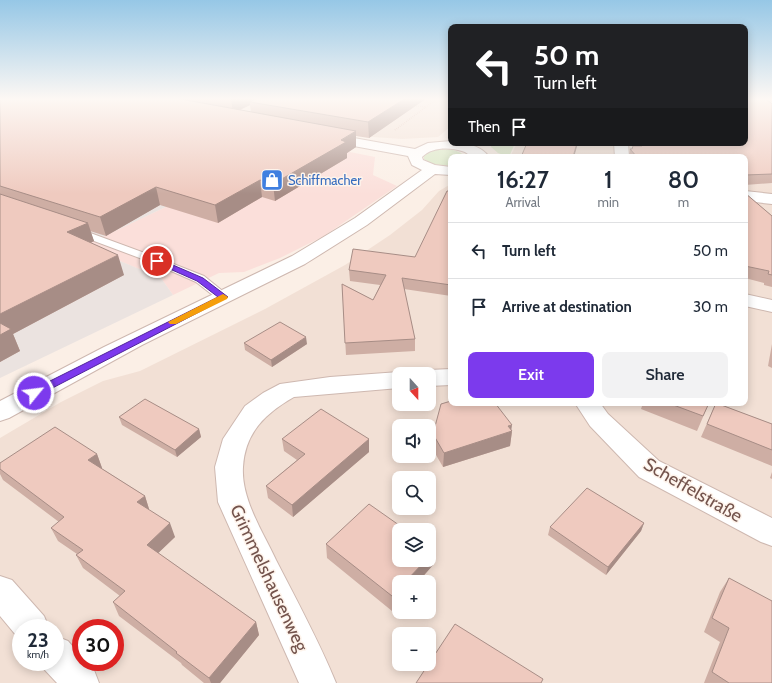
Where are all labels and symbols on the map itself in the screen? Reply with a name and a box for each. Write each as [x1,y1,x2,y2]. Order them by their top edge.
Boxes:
shop icon: Schiffmacher [259,167,285,193]
place label: Schiffmacher [288,172,362,188]
pin [140,244,174,278]
north arrow [392,367,436,411]
position arrow [13,372,55,414]
street label: Scheffelstraße [640,453,746,527]
street label: Grimmelshausenweg [225,501,313,656]
speed limit sign: 30 [72,619,124,671]

